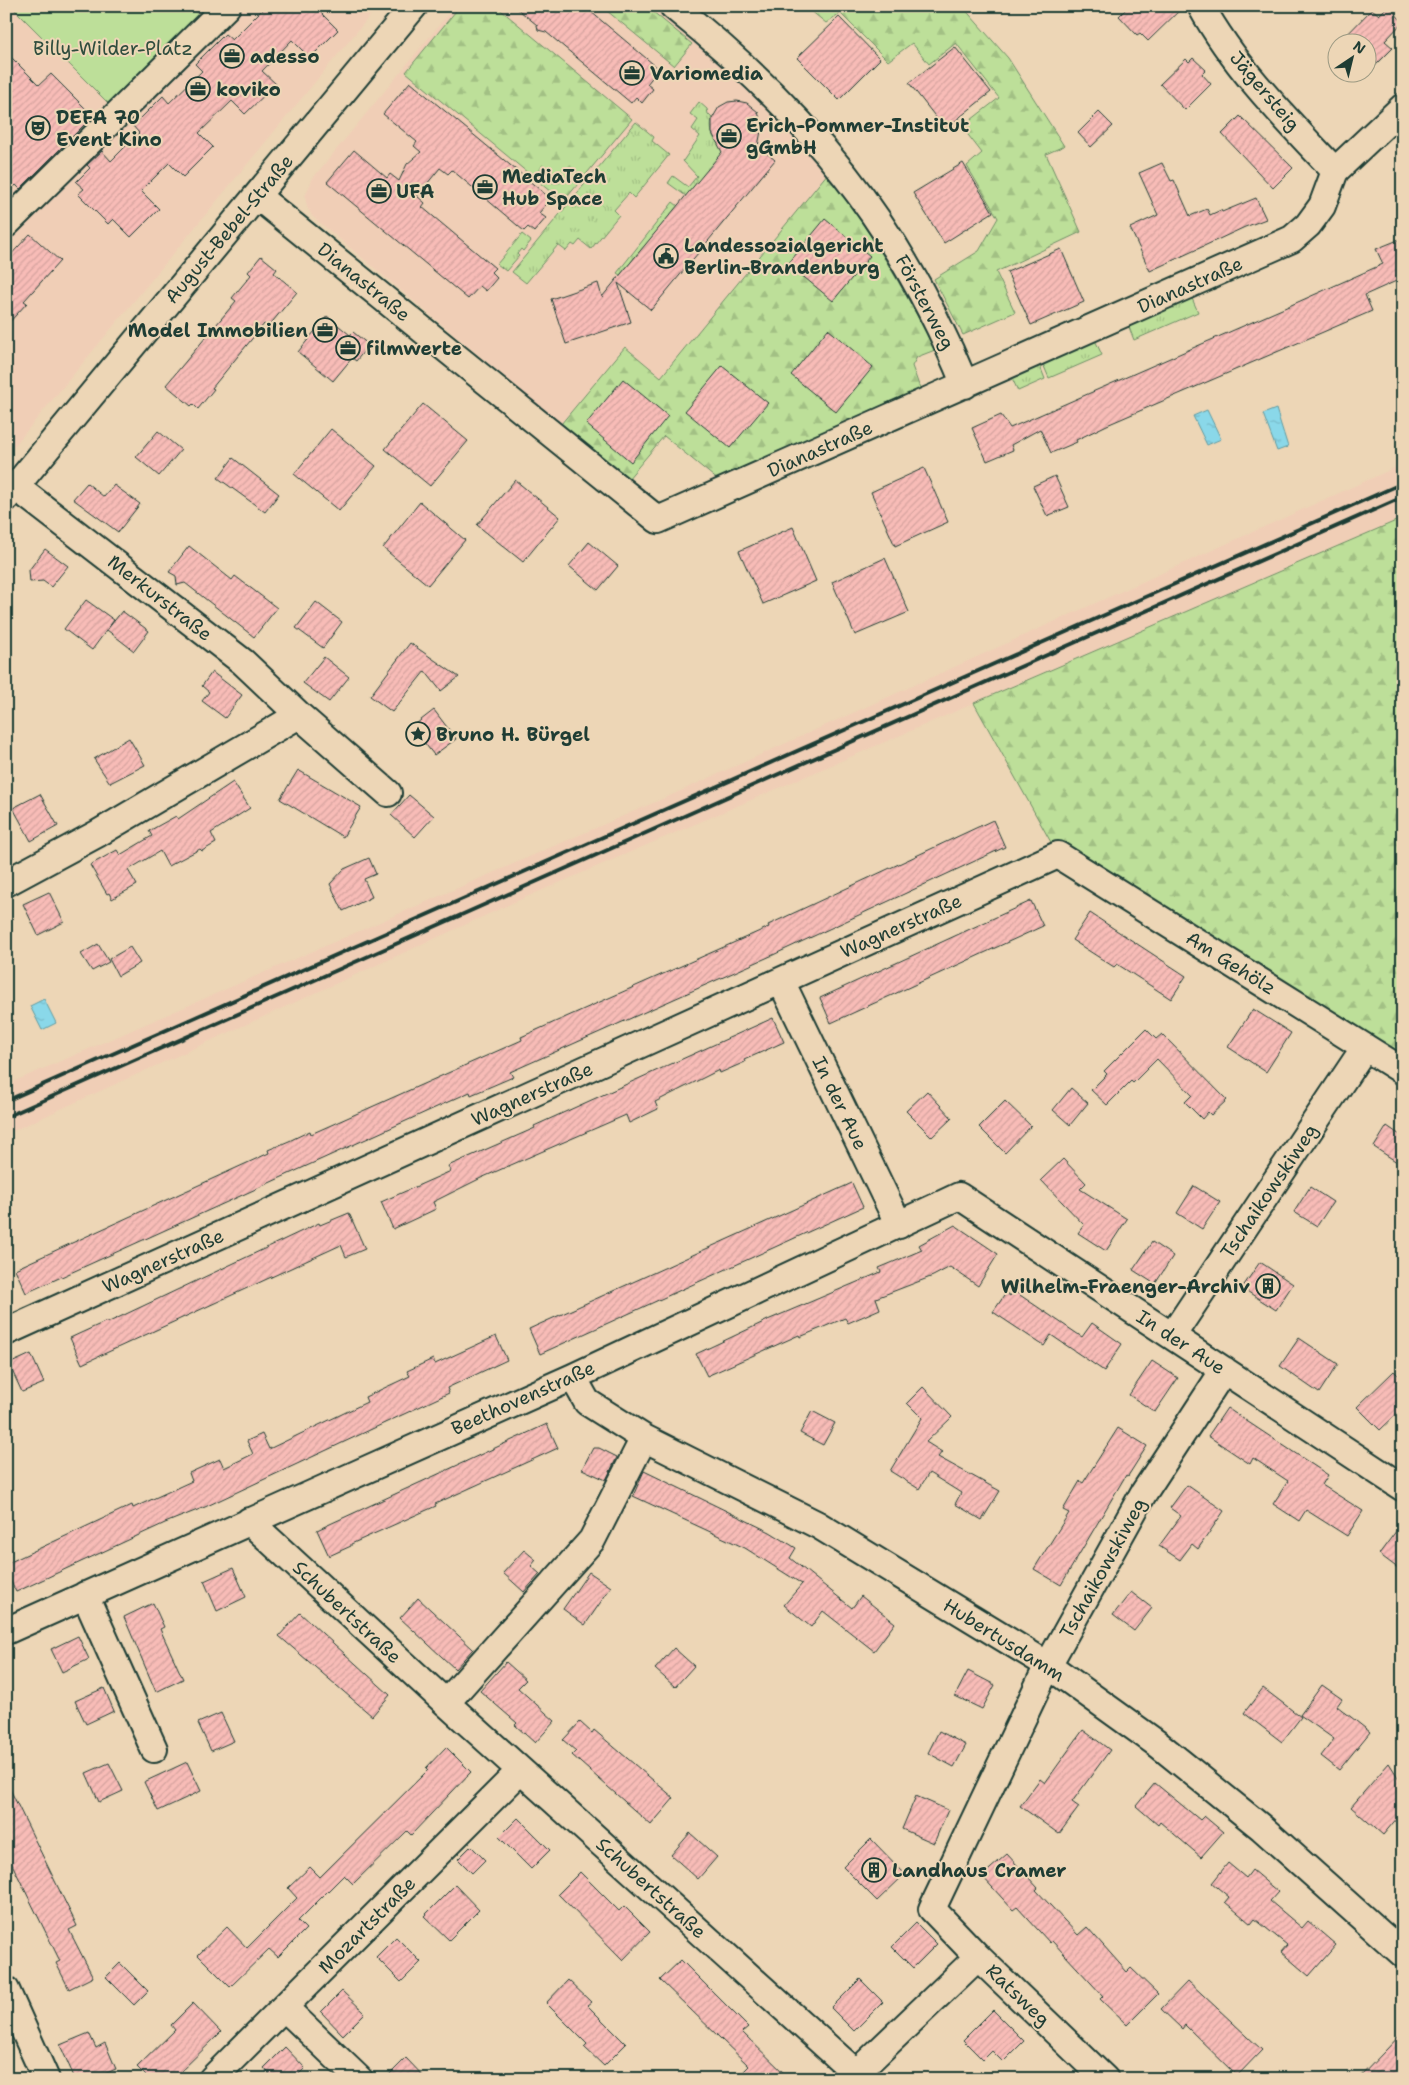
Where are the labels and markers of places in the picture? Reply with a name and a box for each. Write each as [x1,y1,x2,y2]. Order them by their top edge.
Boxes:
office icon: adesso [219,43,245,69]
place label: adesso [250,44,320,69]
office icon: Variomedia [619,60,645,86]
place label: Variomedia [650,61,763,86]
office icon: koviko [185,76,211,102]
place label: koviko [216,77,281,102]
place label: DEFA 70 Event Kino [56,105,162,152]
place label: Erich-Pommer-Institut gGmbH [746,113,969,160]
theatre icon: DEFA 70 Event Kino [25,115,51,141]
office icon: Erich-Pommer-Institut gGmbH [716,123,742,149]
place label: MediaTech Hub Space [502,164,607,211]
office icon: MediaTech Hub Space [472,174,498,200]
office icon: UFA [366,178,392,204]
place label: UFA [396,179,434,204]
place label: Landessozialgericht Berlin-Brandenburg [684,233,883,280]
public building icon: Landessozialgericht Berlin-Brandenburg [653,243,679,269]
office icon: Model Immobilien [312,317,338,343]
place label: Model Immobilien [128,318,308,343]
office icon: filmwerte [335,335,361,361]
place label: filmwerte [366,336,462,361]
place icon: Bruno H. Bürgel [405,721,431,747]
place label: Bruno H. Bürgel [436,722,590,747]
building icon: Wilhelm-Fraenger-Archiv [1255,1273,1281,1299]
place label: Wilhelm-Fraenger-Archiv [1001,1274,1250,1299]
building icon: Landhaus Cramer [861,1857,887,1883]
place label: Landhaus Cramer [892,1858,1067,1883]

